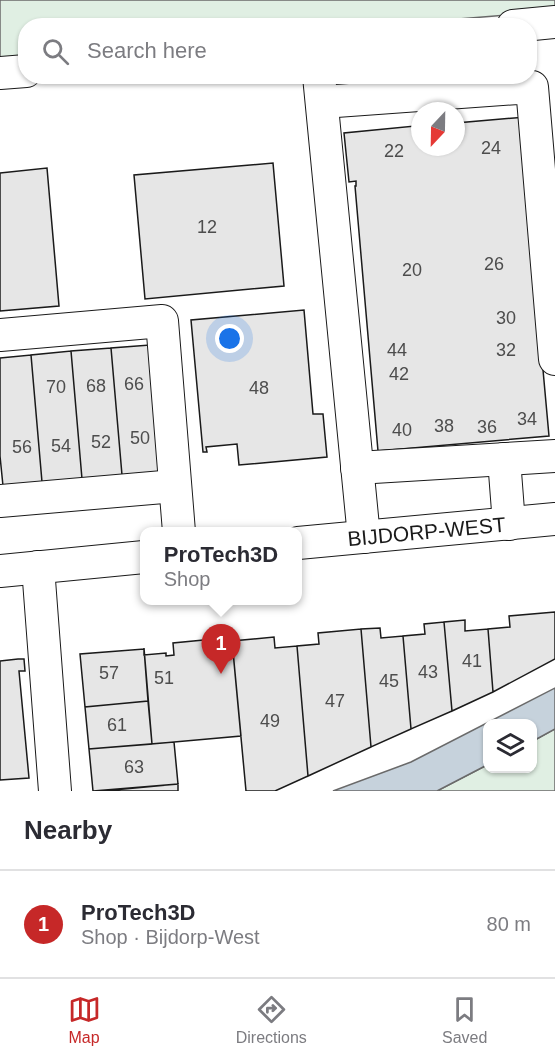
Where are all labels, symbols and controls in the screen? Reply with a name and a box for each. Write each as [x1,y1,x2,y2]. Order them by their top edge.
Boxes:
search box [18,18,537,84]
icon: search [39,35,72,68]
text: Search here [87,38,207,63]
north arrow [411,102,465,156]
house number: 24 [481,138,501,158]
house number: 22 [384,141,404,161]
house number: 12 [197,217,217,237]
house number: 26 [484,254,504,274]
house number: 20 [402,260,422,280]
house number: 30 [496,308,516,328]
your location [215,324,244,353]
house number: 44 [387,340,407,360]
house number: 32 [496,340,516,360]
house number: 42 [389,364,409,384]
house number: 66 [124,374,144,394]
house number: 68 [86,376,106,396]
house number: 70 [46,377,66,397]
house number: 48 [249,378,269,398]
house number: 34 [517,409,537,429]
house number: 38 [434,416,454,436]
house number: 36 [477,417,497,437]
house number: 40 [392,420,412,440]
house number: 50 [130,428,150,448]
house number: 52 [91,432,111,452]
house number: 54 [51,436,71,456]
house number: 56 [12,437,32,457]
street label: BIJDORP-WEST [346,512,507,550]
popup [140,527,302,605]
text: ProTech3D [164,542,278,567]
text: Shop [164,568,210,590]
pin: 1 [202,624,240,674]
house number: 41 [462,651,482,671]
house number: 43 [418,662,438,682]
house number: 57 [99,663,119,683]
house number: 51 [154,668,174,688]
house number: 45 [379,671,399,691]
house number: 47 [325,691,345,711]
house number: 49 [260,711,280,731]
house number: 61 [107,715,127,735]
map controls [483,719,537,773]
button: layers [483,719,537,773]
house number: 63 [124,757,144,777]
text: Nearby [24,815,112,845]
text: ProTech3D [81,900,196,925]
text: 1 [38,913,49,935]
text: 80 m [487,913,531,935]
text: Shop · Bijdorp-West [81,926,260,948]
tab: Map [68,993,101,1047]
tab: Directions [236,993,307,1047]
tab: Saved [442,993,487,1047]

